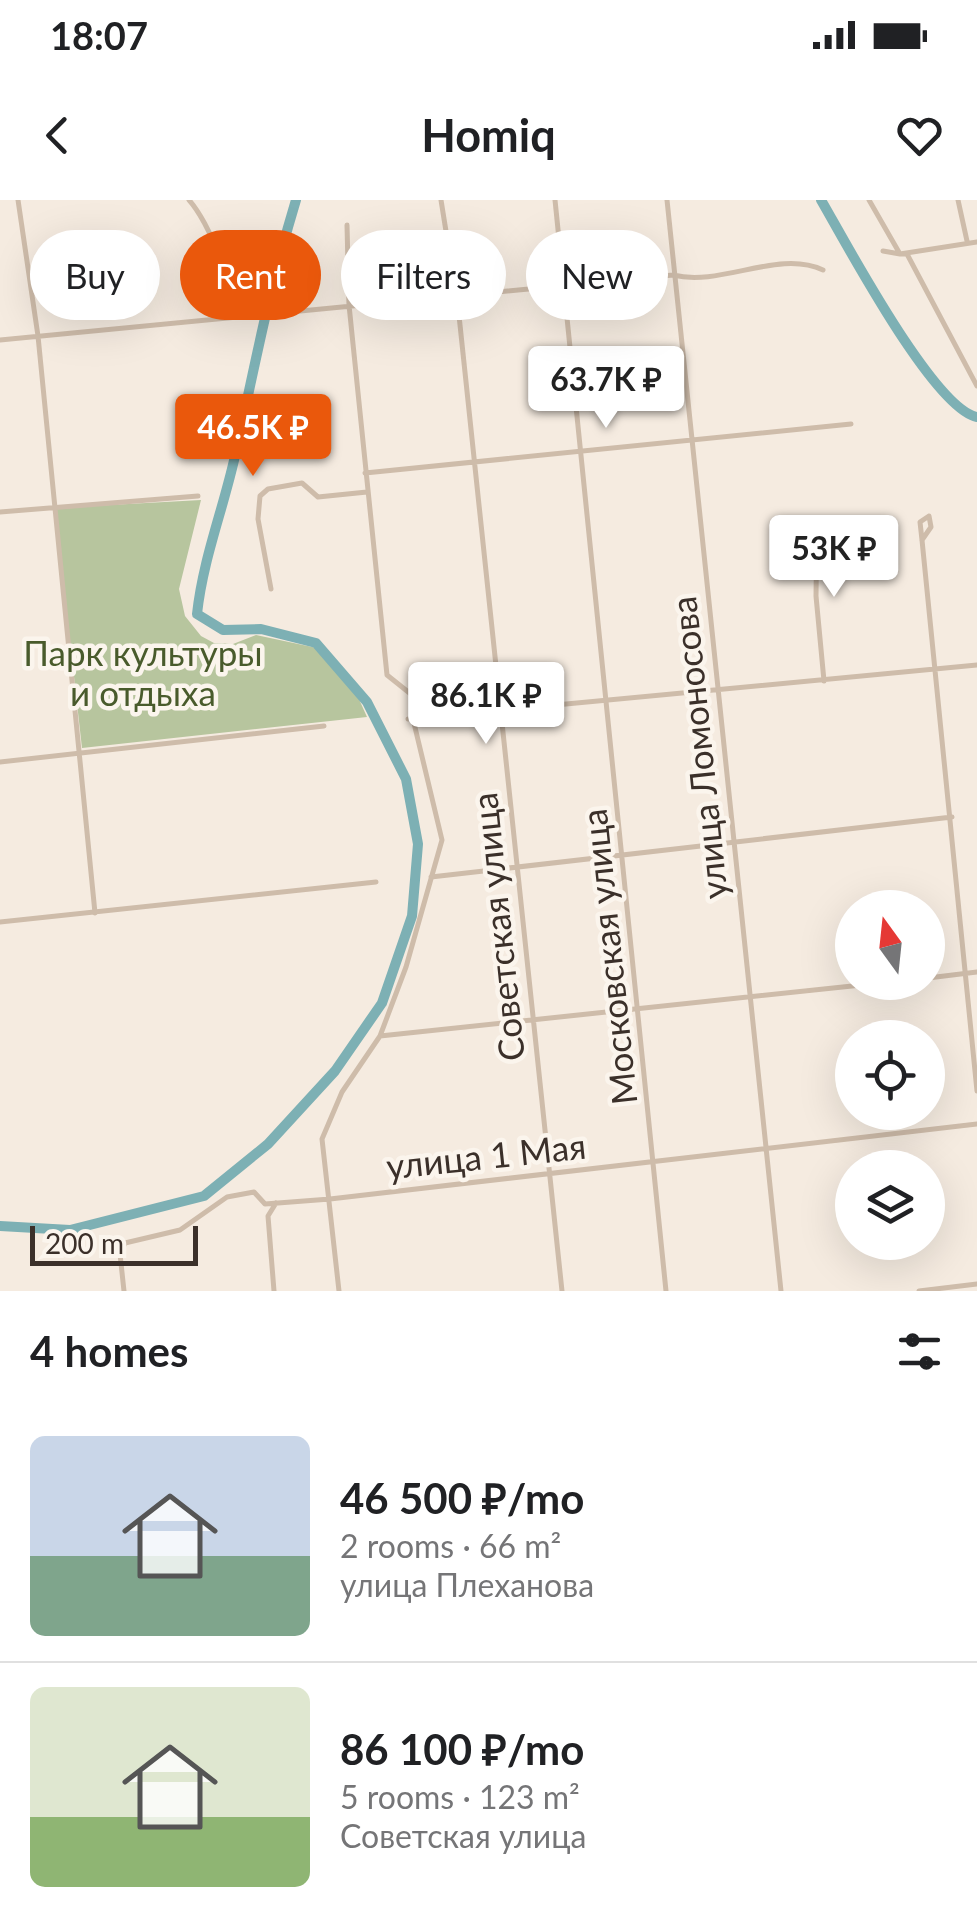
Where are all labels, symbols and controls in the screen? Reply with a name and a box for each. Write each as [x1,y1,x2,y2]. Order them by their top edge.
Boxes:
text: 18:07 [50,12,148,58]
icon: back [30,108,85,163]
text: Homiq [421,108,556,162]
icon: heart [892,108,947,163]
chip: Buy [30,230,160,320]
chip: Rent [180,230,321,320]
chip: Filters [341,230,506,320]
chip: New [526,230,668,320]
pin: 63.7K ₽ [514,346,698,431]
text: 63.7K ₽ [550,359,662,398]
pin: 46.5K ₽ [161,394,345,479]
text: 46.5K ₽ [197,407,309,446]
pin: 53K ₽ [764,515,904,600]
text: 53K ₽ [791,528,877,567]
street label: улица Ломоносова [661,594,735,902]
park label: Парк культуры и отдыха [23,631,263,713]
pin: 86.1K ₽ [394,662,578,747]
text: 86.1K ₽ [430,675,542,714]
street label: Советская улица [462,791,532,1063]
street label: Московская улица [572,807,644,1107]
north arrow [835,890,945,1000]
map controls [835,890,945,1260]
button: locate [835,1020,945,1130]
street label: улица 1 Мая [384,1124,588,1186]
button: layers [835,1150,945,1260]
scale bar [30,1221,198,1266]
text: 200 m [45,1226,124,1260]
icon: filters [892,1324,947,1379]
text: 4 homes [30,1326,188,1376]
text: 46 500 ₽/mo [340,1473,584,1523]
icon: home [110,1476,230,1596]
text: 2 rooms · 66 m² [340,1526,561,1565]
text: улица Плеханова [340,1565,594,1604]
text: 86 100 ₽/mo [340,1724,584,1774]
icon: home [110,1727,230,1847]
text: 5 rooms · 123 m² [340,1777,580,1816]
text: Советская улица [340,1816,586,1855]

